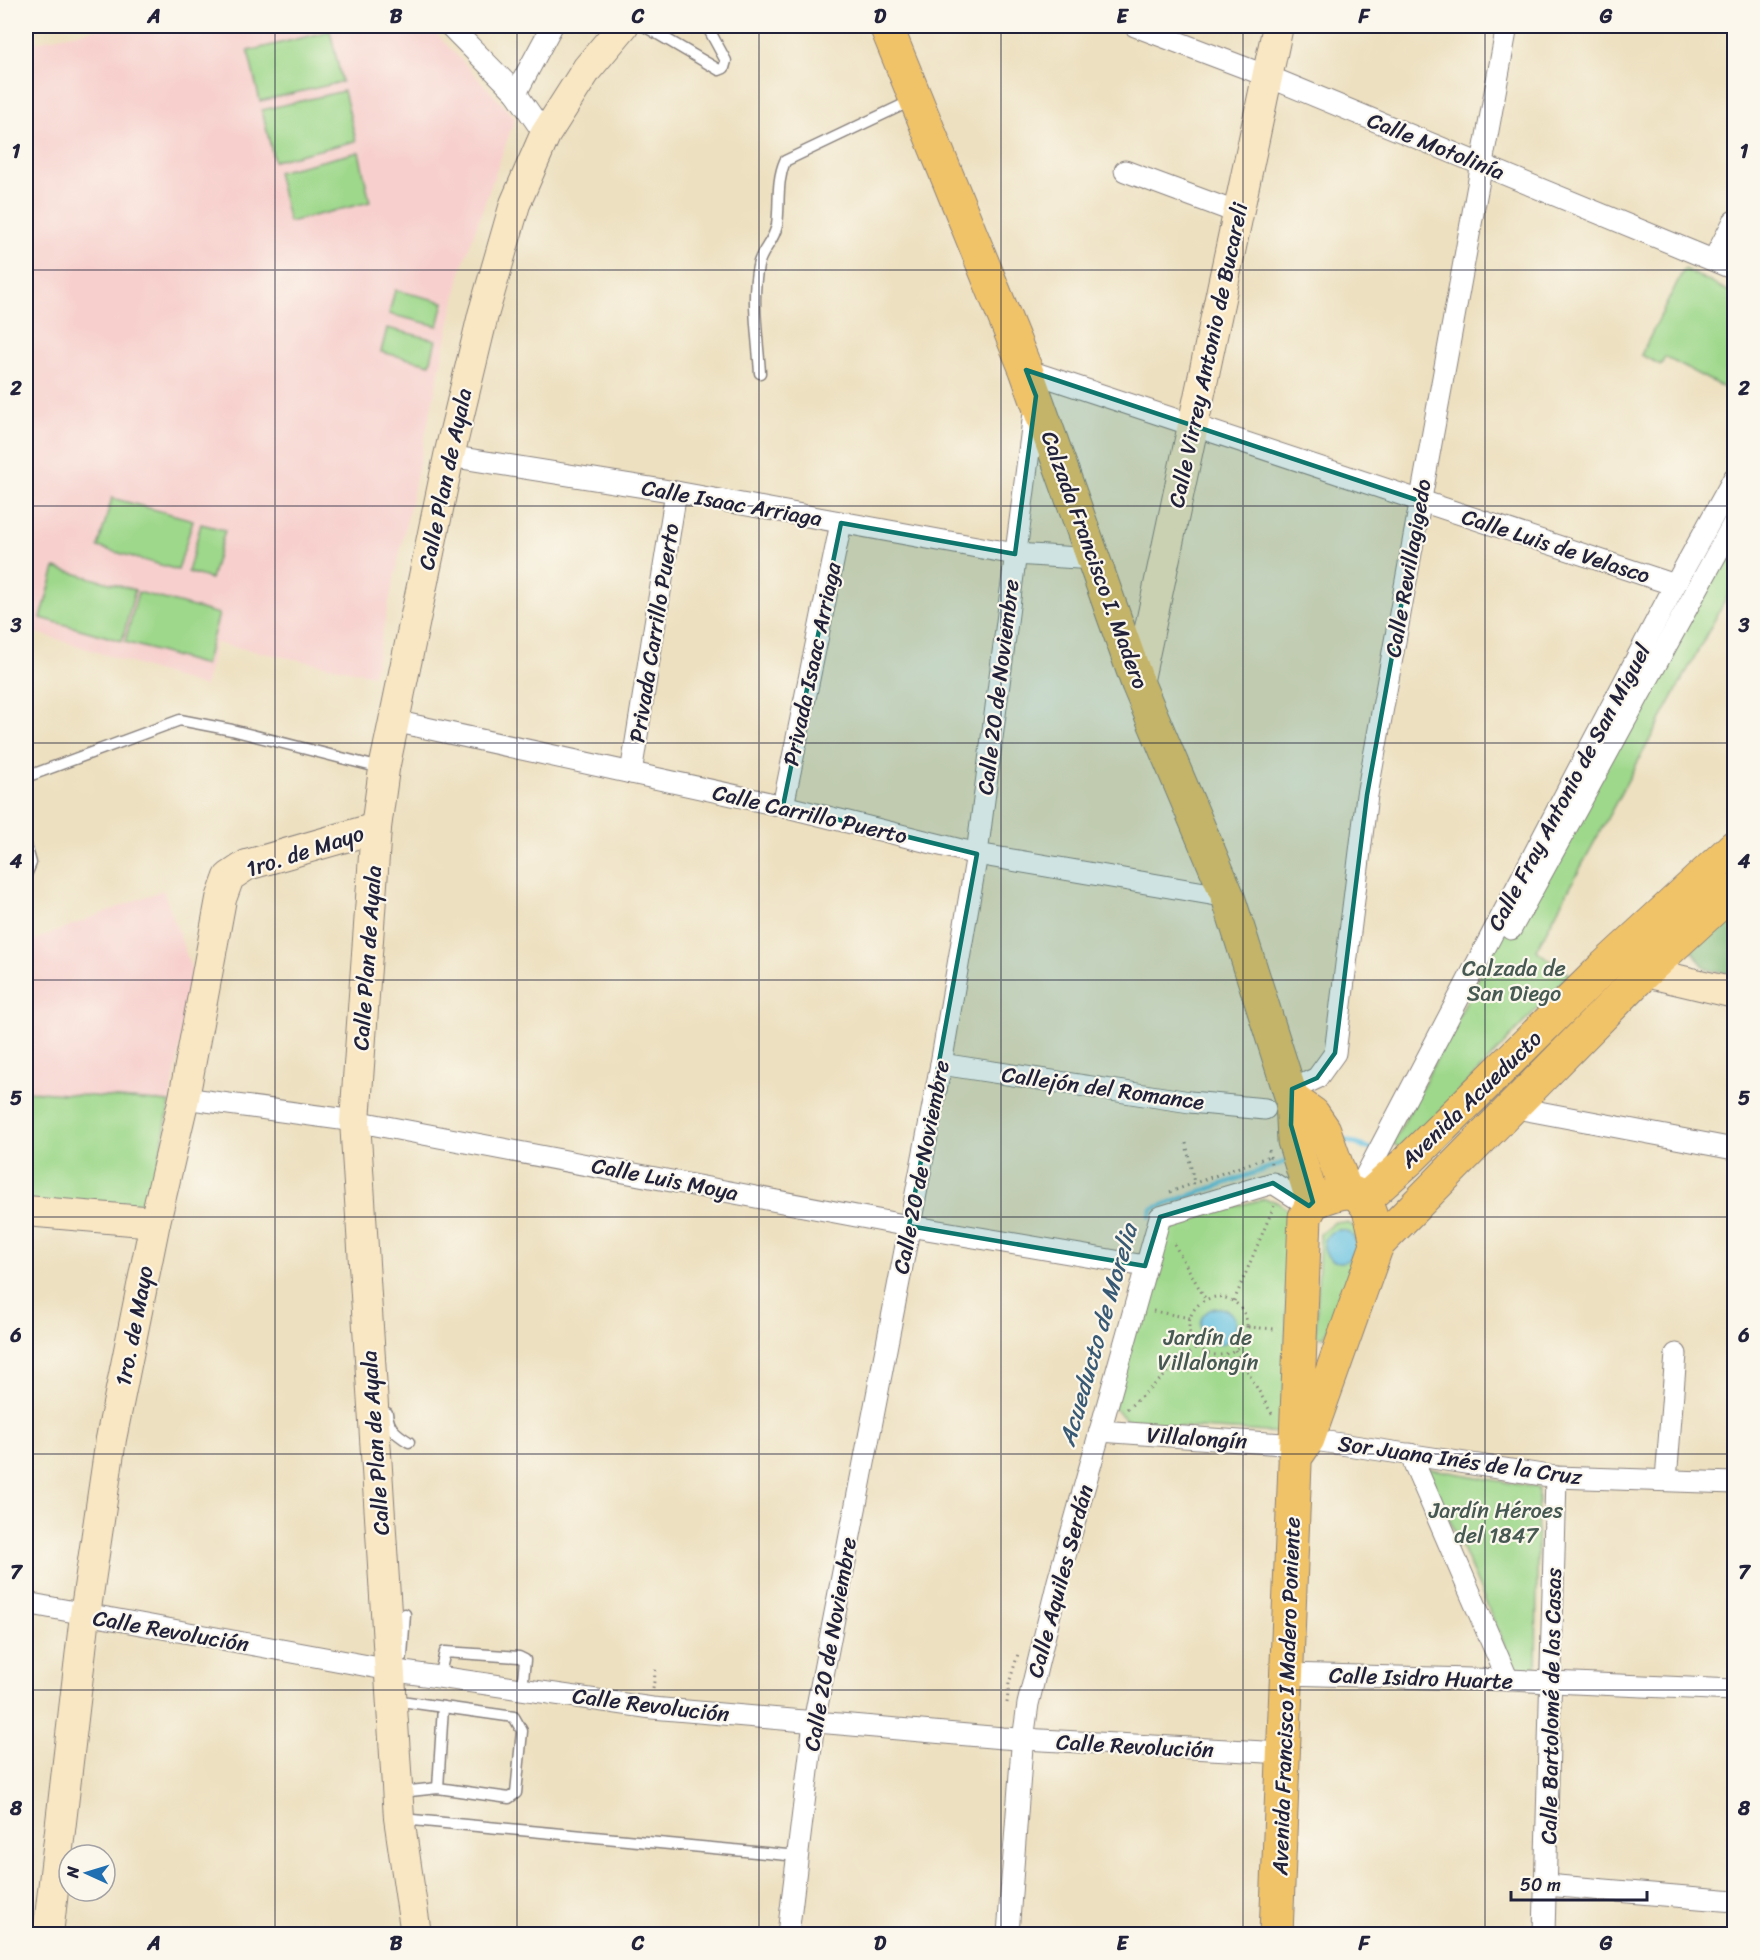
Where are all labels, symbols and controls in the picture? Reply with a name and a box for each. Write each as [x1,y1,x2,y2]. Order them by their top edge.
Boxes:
text: A [146,0,161,34]
text: B [390,0,403,34]
text: C [631,0,645,34]
text: D [874,0,887,34]
text: E [1116,0,1129,34]
text: F [1358,0,1371,34]
text: G [1599,0,1613,34]
street label: Calle Motolinía [1361,101,1511,191]
text: 1 [12,134,21,169]
text: 1 [1740,134,1749,169]
street label: Calle Virrey Antonio de Bucareli [1157,198,1260,511]
text: 2 [9,371,22,406]
text: 2 [1737,371,1750,406]
street label: Calle Plan de Ayala [407,385,483,573]
street label: Calzada Francisco I. Madero [1030,425,1160,695]
street label: Calle Isaac Arriaga [639,468,825,538]
street label: Calle Revillagigedo [1373,476,1443,660]
street label: Calle Luis de Velasco [1457,497,1655,595]
street label: Privada Carrillo Puerto [617,521,691,745]
street label: Privada Isaac Arriaga [771,558,853,769]
street label: Calle 20 de Noviembre [965,577,1031,797]
text: 3 [10,608,22,643]
text: 3 [1738,608,1750,643]
street label: Calle Fray Antonio de San Miguel [1476,636,1662,938]
street label: Calle Carrillo Puerto [709,773,911,855]
street label: 1ro. de Mayo [241,814,369,888]
text: 4 [9,844,23,879]
text: 4 [1737,844,1751,879]
street label: Calle Plan de Ayala [341,864,393,1052]
park label: Calzada de San Diego [1462,949,1566,1013]
street label: Avenida Acueducto [1390,1020,1551,1178]
street label: Callejón del Romance [999,1055,1207,1122]
street label: Calle 20 de Noviembre [881,1057,961,1277]
text: 5 [10,1081,22,1116]
text: 5 [1738,1081,1750,1116]
street label: Calle Luis Moya [588,1146,742,1212]
water label: Acueducto de Morelia [1046,1217,1150,1452]
street label: 1ro. de Mayo [103,1262,165,1390]
text: 6 [9,1318,22,1353]
park label: Jardín de Villalongín [1158,1318,1258,1382]
text: 6 [1737,1318,1750,1353]
street label: Calle Plan de Ayala [349,1349,401,1537]
street label: Villalongín [1145,1415,1249,1461]
street label: Sor Juana Inés de la Cruz [1335,1424,1585,1497]
street label: Calle Aquiles Serdán [1015,1480,1105,1682]
park label: Jardín Héroes del 1847 [1428,1491,1564,1555]
street label: Avenida Francisco I Madero Poniente [1260,1516,1312,1877]
street label: Calle 20 de Noviembre [792,1534,868,1754]
text: 7 [10,1555,23,1590]
text: 7 [1738,1555,1751,1590]
street label: Calle Bartolomé de las Casas [1529,1566,1573,1845]
street label: Calle Revolución [90,1598,252,1664]
street label: Calle Isidro Huarte [1328,1655,1514,1701]
street label: Calle Revolución [570,1676,732,1734]
street label: Calle Revolución [1055,1722,1215,1770]
text: 8 [9,1791,23,1826]
text: 8 [1737,1791,1751,1826]
north arrow [57,1843,117,1903]
scale bar [1511,1864,1648,1902]
text: N [58,1865,87,1880]
text: 50 m [1520,1869,1561,1901]
text: A [146,1926,161,1960]
text: B [390,1926,403,1960]
text: C [631,1926,645,1960]
text: D [874,1926,887,1960]
text: E [1116,1926,1129,1960]
text: F [1358,1926,1371,1960]
text: G [1599,1926,1613,1960]

